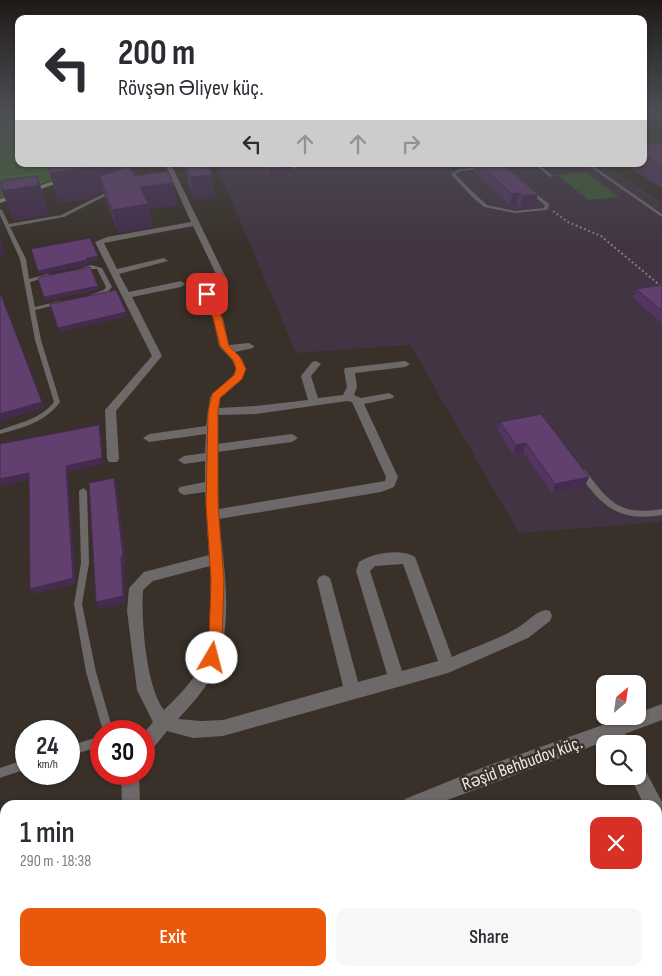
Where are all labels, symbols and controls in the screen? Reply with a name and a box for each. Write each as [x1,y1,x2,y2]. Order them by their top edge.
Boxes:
text: 200 m [118,32,195,75]
icon: left [35,35,100,100]
text: Rövşən Əliyev küç. [118,75,264,102]
icon: left [238,130,266,158]
icon: ahead [291,130,319,158]
icon: ahead [344,130,372,158]
icon: right [397,130,425,158]
pin [186,273,228,315]
icon: arrive [193,280,221,308]
position arrow [185,631,237,683]
north arrow [596,675,646,725]
map controls [596,675,646,785]
speed limit sign: 30 [90,720,155,785]
text: 24 [36,731,59,762]
street label: Rəşid Behbudov küç. [459,732,585,795]
button: search [596,735,646,785]
text: km/h [37,757,58,772]
text: 1 min [20,815,75,851]
button: close [590,817,642,869]
text: 290 m · 18:38 [20,852,91,871]
button: Exit [20,908,326,966]
button: Share [336,908,642,966]

